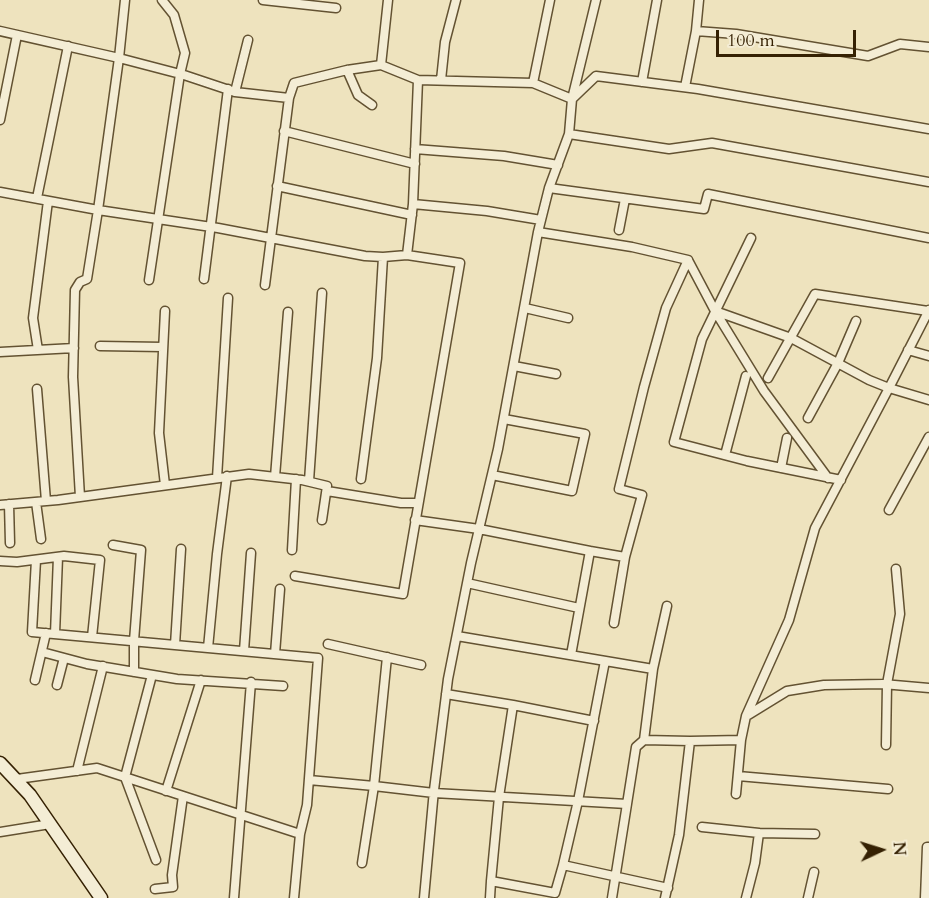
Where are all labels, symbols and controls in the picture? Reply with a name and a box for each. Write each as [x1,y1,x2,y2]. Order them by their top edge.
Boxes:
scale bar [719,18,858,56]
text: 100 m [727,28,775,53]
north arrow [851,820,911,880]
text: N [887,841,910,856]

